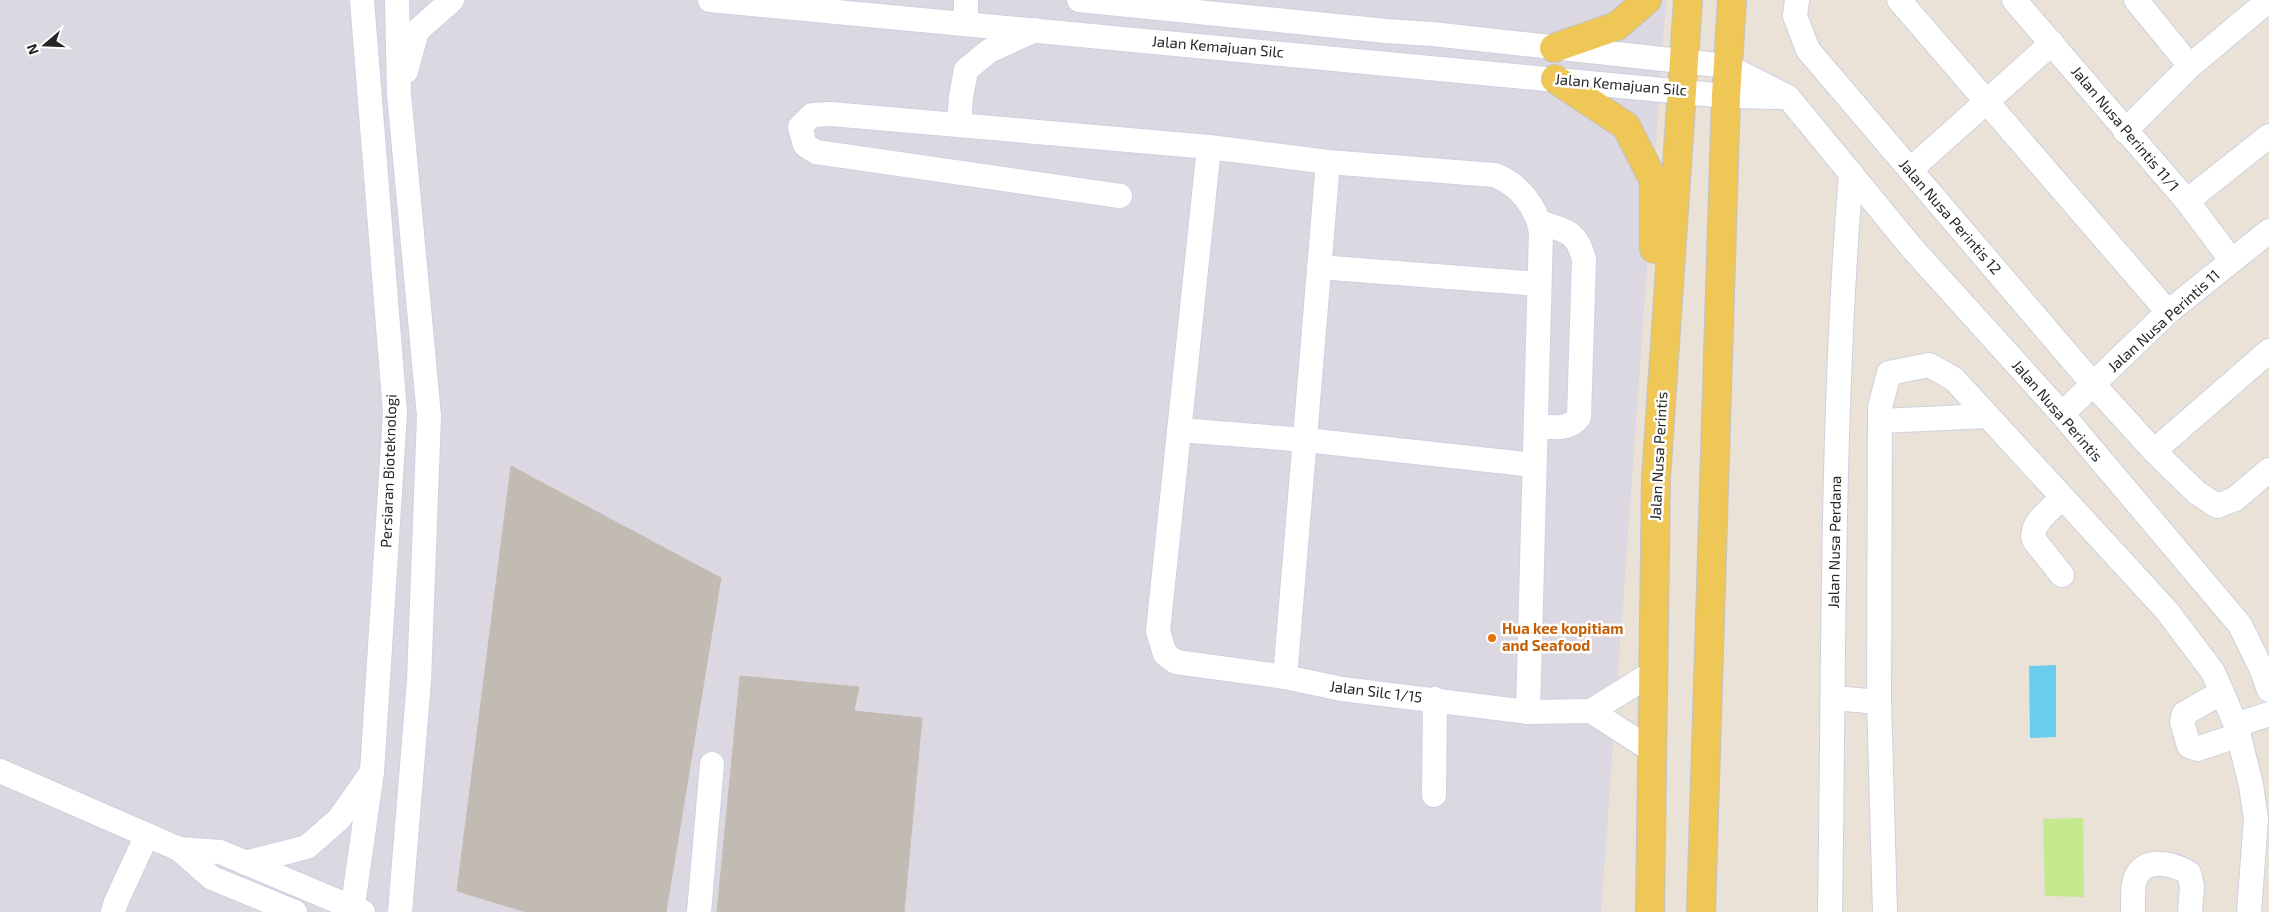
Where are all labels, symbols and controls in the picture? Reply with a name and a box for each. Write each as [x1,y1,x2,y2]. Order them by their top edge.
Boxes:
north arrow [20,20,70,70]
street label: Jalan Kemajuan Silc [1151,31,1285,62]
text: N [23,42,42,57]
street label: Jalan Nusa Perintis 11/1 [2068,62,2183,195]
street label: Jalan Kemajuan Silc [1554,69,1688,100]
street label: Jalan Nusa Perintis 12 [1896,155,2006,278]
street label: Jalan Nusa Perintis 11 [2104,265,2223,375]
street label: Jalan Nusa Perintis [2009,356,2107,465]
street label: Jalan Nusa Perintis [1646,391,1670,521]
street label: Persiaran Bioteknologi [376,394,400,548]
street label: Jalan Nusa Perdana [1824,475,1844,609]
place label: Hua kee kopitiam and Seafood [1502,619,1623,654]
marker: Hua kee kopitiam and Seafood [1486,632,1498,644]
street label: Jalan Silc 1/15 [1329,676,1423,706]

